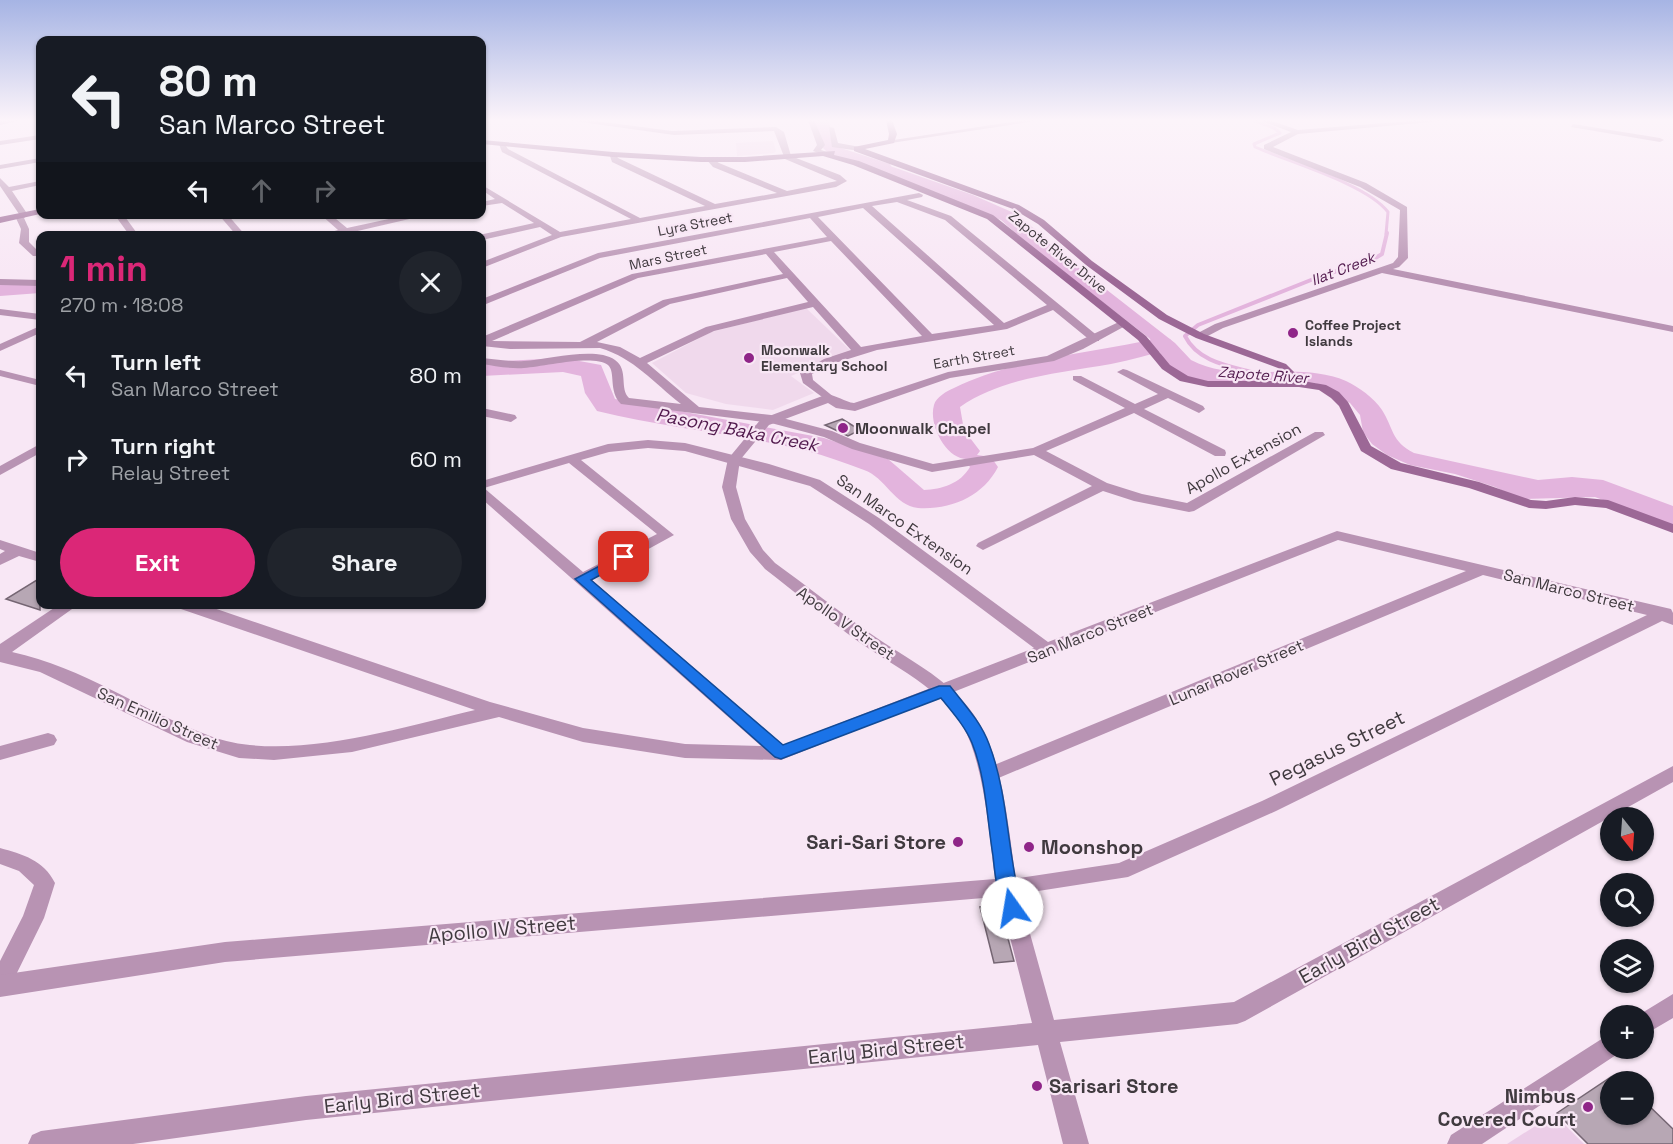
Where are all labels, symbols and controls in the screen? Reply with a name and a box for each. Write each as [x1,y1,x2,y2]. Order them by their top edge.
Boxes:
text: 80 m [159,55,258,108]
icon: left [60,60,138,138]
text: San Marco Street [159,107,385,142]
icon: left [182,174,215,207]
icon: ahead [245,174,278,207]
icon: right [308,174,341,207]
street label: Zapote River Drive [1005,207,1111,297]
street label: Lyra Street [656,208,734,240]
street label: Mars Street [627,240,709,274]
text: 1 min [60,246,148,292]
water label: Ilat Creek [1308,247,1379,289]
button: close [399,251,462,314]
text: 270 m · 18:08 [60,292,183,318]
place label: Coffee Project Islands [1305,316,1401,350]
marker: Coffee Project Islands [1286,326,1300,340]
place label: Moonwalk Elementary School [761,341,887,375]
street label: Earth Street [932,341,1016,373]
text: Turn left [111,348,201,376]
marker: Moonwalk Elementary School [742,351,756,365]
icon: left [60,359,93,392]
text: 80 m [410,361,462,389]
water label: Zapote River [1217,362,1310,387]
text: San Marco Street [111,376,279,402]
water label: Pasong Baka Creek [654,403,822,457]
place label: Moonwalk Chapel [855,418,991,439]
street label: Apollo Extension [1182,418,1305,499]
marker: Moonwalk Chapel [836,421,850,435]
text: Turn right [111,432,216,460]
icon: right [60,443,93,476]
text: 60 m [410,445,462,473]
text: Relay Street [111,460,230,486]
street label: San Marco Extension [832,469,977,580]
button: Exit [60,528,255,597]
button: Share [267,528,462,597]
pin [598,531,649,582]
icon: arrive [607,540,640,573]
street label: San Marco Street [1501,564,1637,617]
street label: Apollo V Street [793,582,899,665]
street label: San Marco Street [1024,599,1156,668]
street label: Lunar Rover Street [1166,635,1307,710]
street label: San Emilio Street [94,682,222,755]
street label: Pegasus Street [1265,704,1409,792]
north arrow [1600,807,1654,861]
map controls [1600,807,1654,1125]
place label: Sari-Sari Store [806,829,946,855]
place label: Moonshop [1041,834,1143,860]
marker: Sari-Sari Store [951,835,965,849]
marker: Moonshop [1022,840,1036,854]
button: search [1600,873,1654,927]
position arrow [980,876,1044,940]
street label: Early Bird Street [1294,891,1444,989]
street label: Apollo IV Street [427,910,577,948]
button: layers [1600,939,1654,993]
button: + [1600,1005,1654,1059]
street label: Early Bird Street [807,1028,965,1070]
button: − [1600,1071,1654,1125]
place label: Sarisari Store [1049,1073,1178,1099]
street label: Early Bird Street [323,1077,481,1119]
marker: Sarisari Store [1030,1079,1044,1093]
place label: Nimbus Covered Court [1438,1083,1576,1132]
marker: Nimbus Covered Court [1581,1100,1595,1114]

